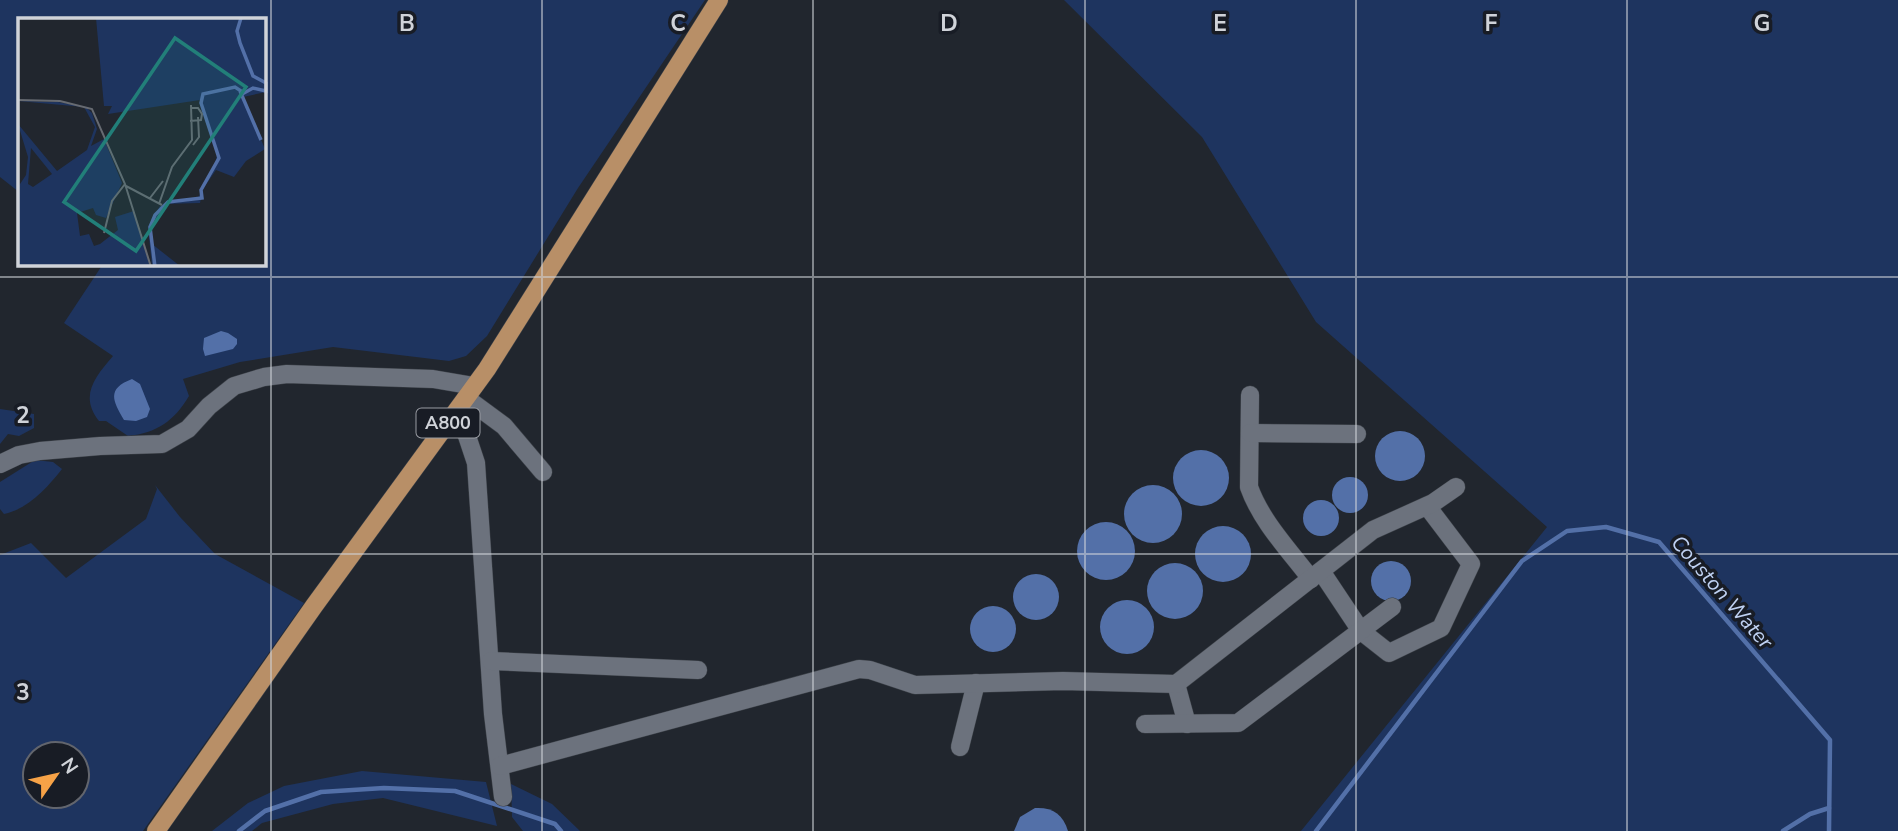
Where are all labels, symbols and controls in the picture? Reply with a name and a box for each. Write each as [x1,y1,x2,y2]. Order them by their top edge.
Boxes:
text: B [399,8,415,39]
text: C [670,8,686,39]
text: D [940,8,958,39]
text: E [1213,8,1227,39]
text: F [1485,8,1498,39]
text: G [1754,8,1770,39]
inset map [18,18,266,266]
text: 2 [16,400,30,431]
road number: A800 [416,408,480,438]
water label: Couston Water [1665,529,1779,655]
text: 3 [16,677,30,708]
north arrow [21,740,91,810]
text: N [55,753,84,779]

